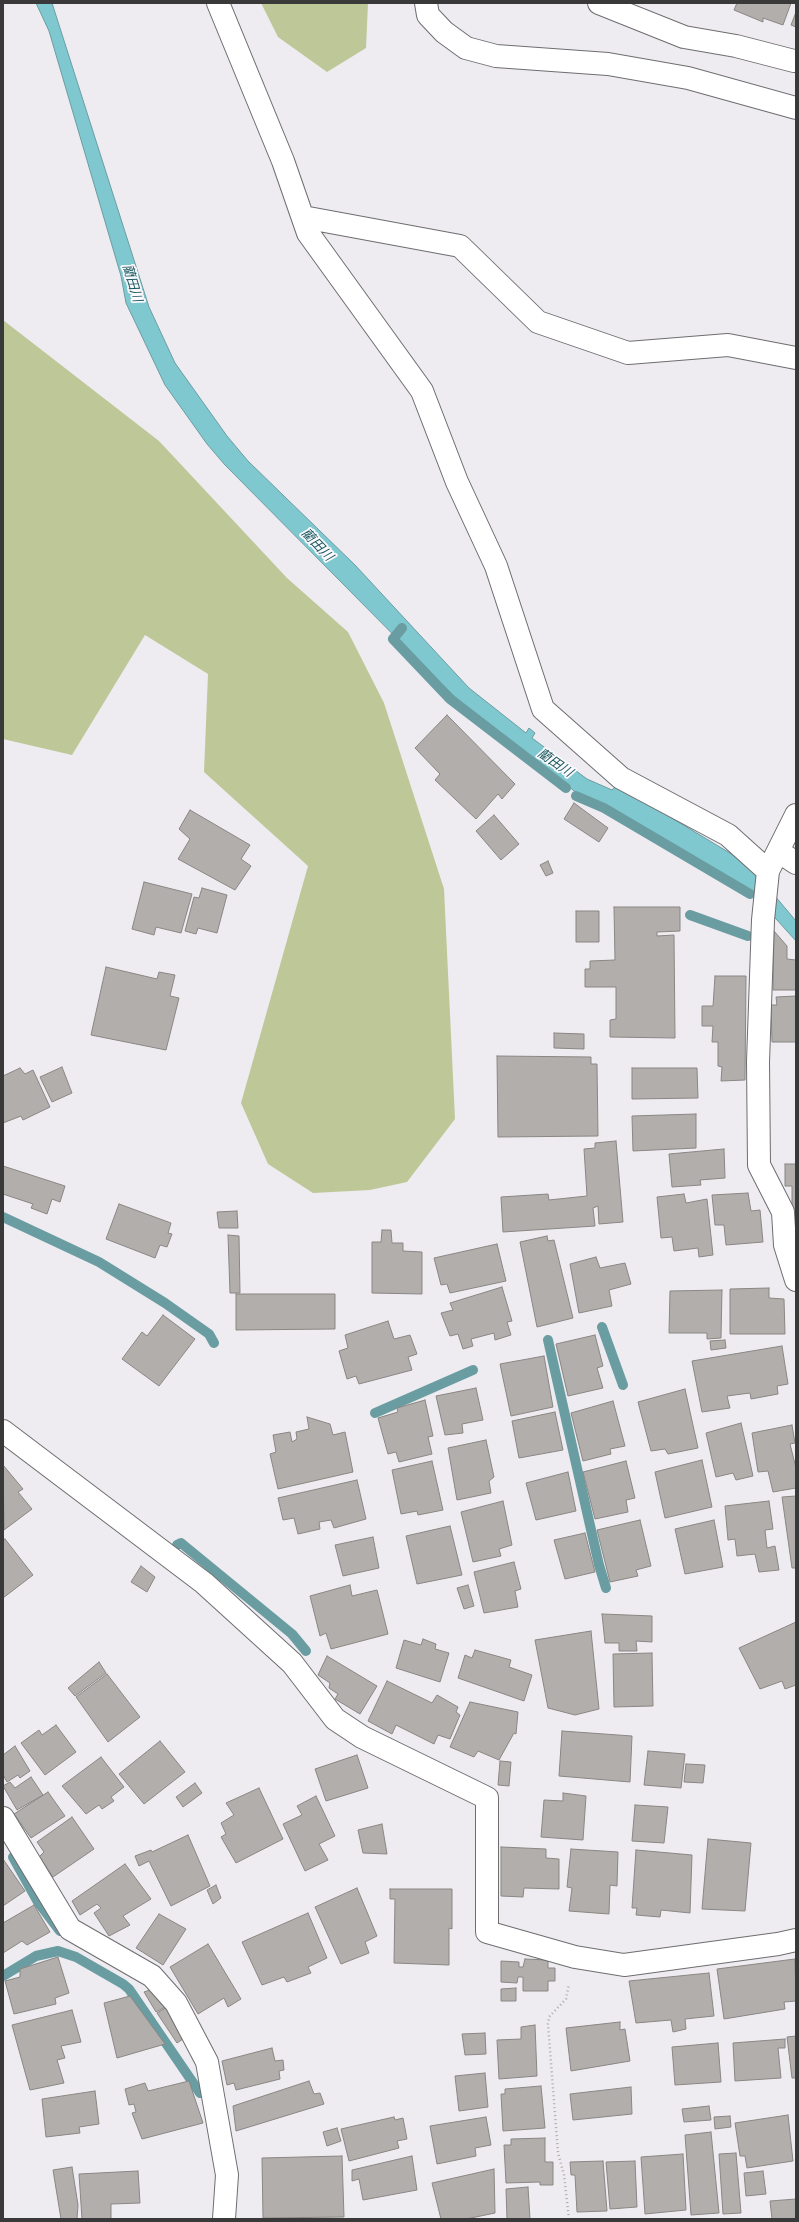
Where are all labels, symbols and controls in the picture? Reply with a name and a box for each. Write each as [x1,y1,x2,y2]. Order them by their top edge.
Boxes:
water label: 藺田川 [119,262,145,304]
water label: 藺田川 [298,526,336,564]
water label: 藺田川 [535,745,575,781]

